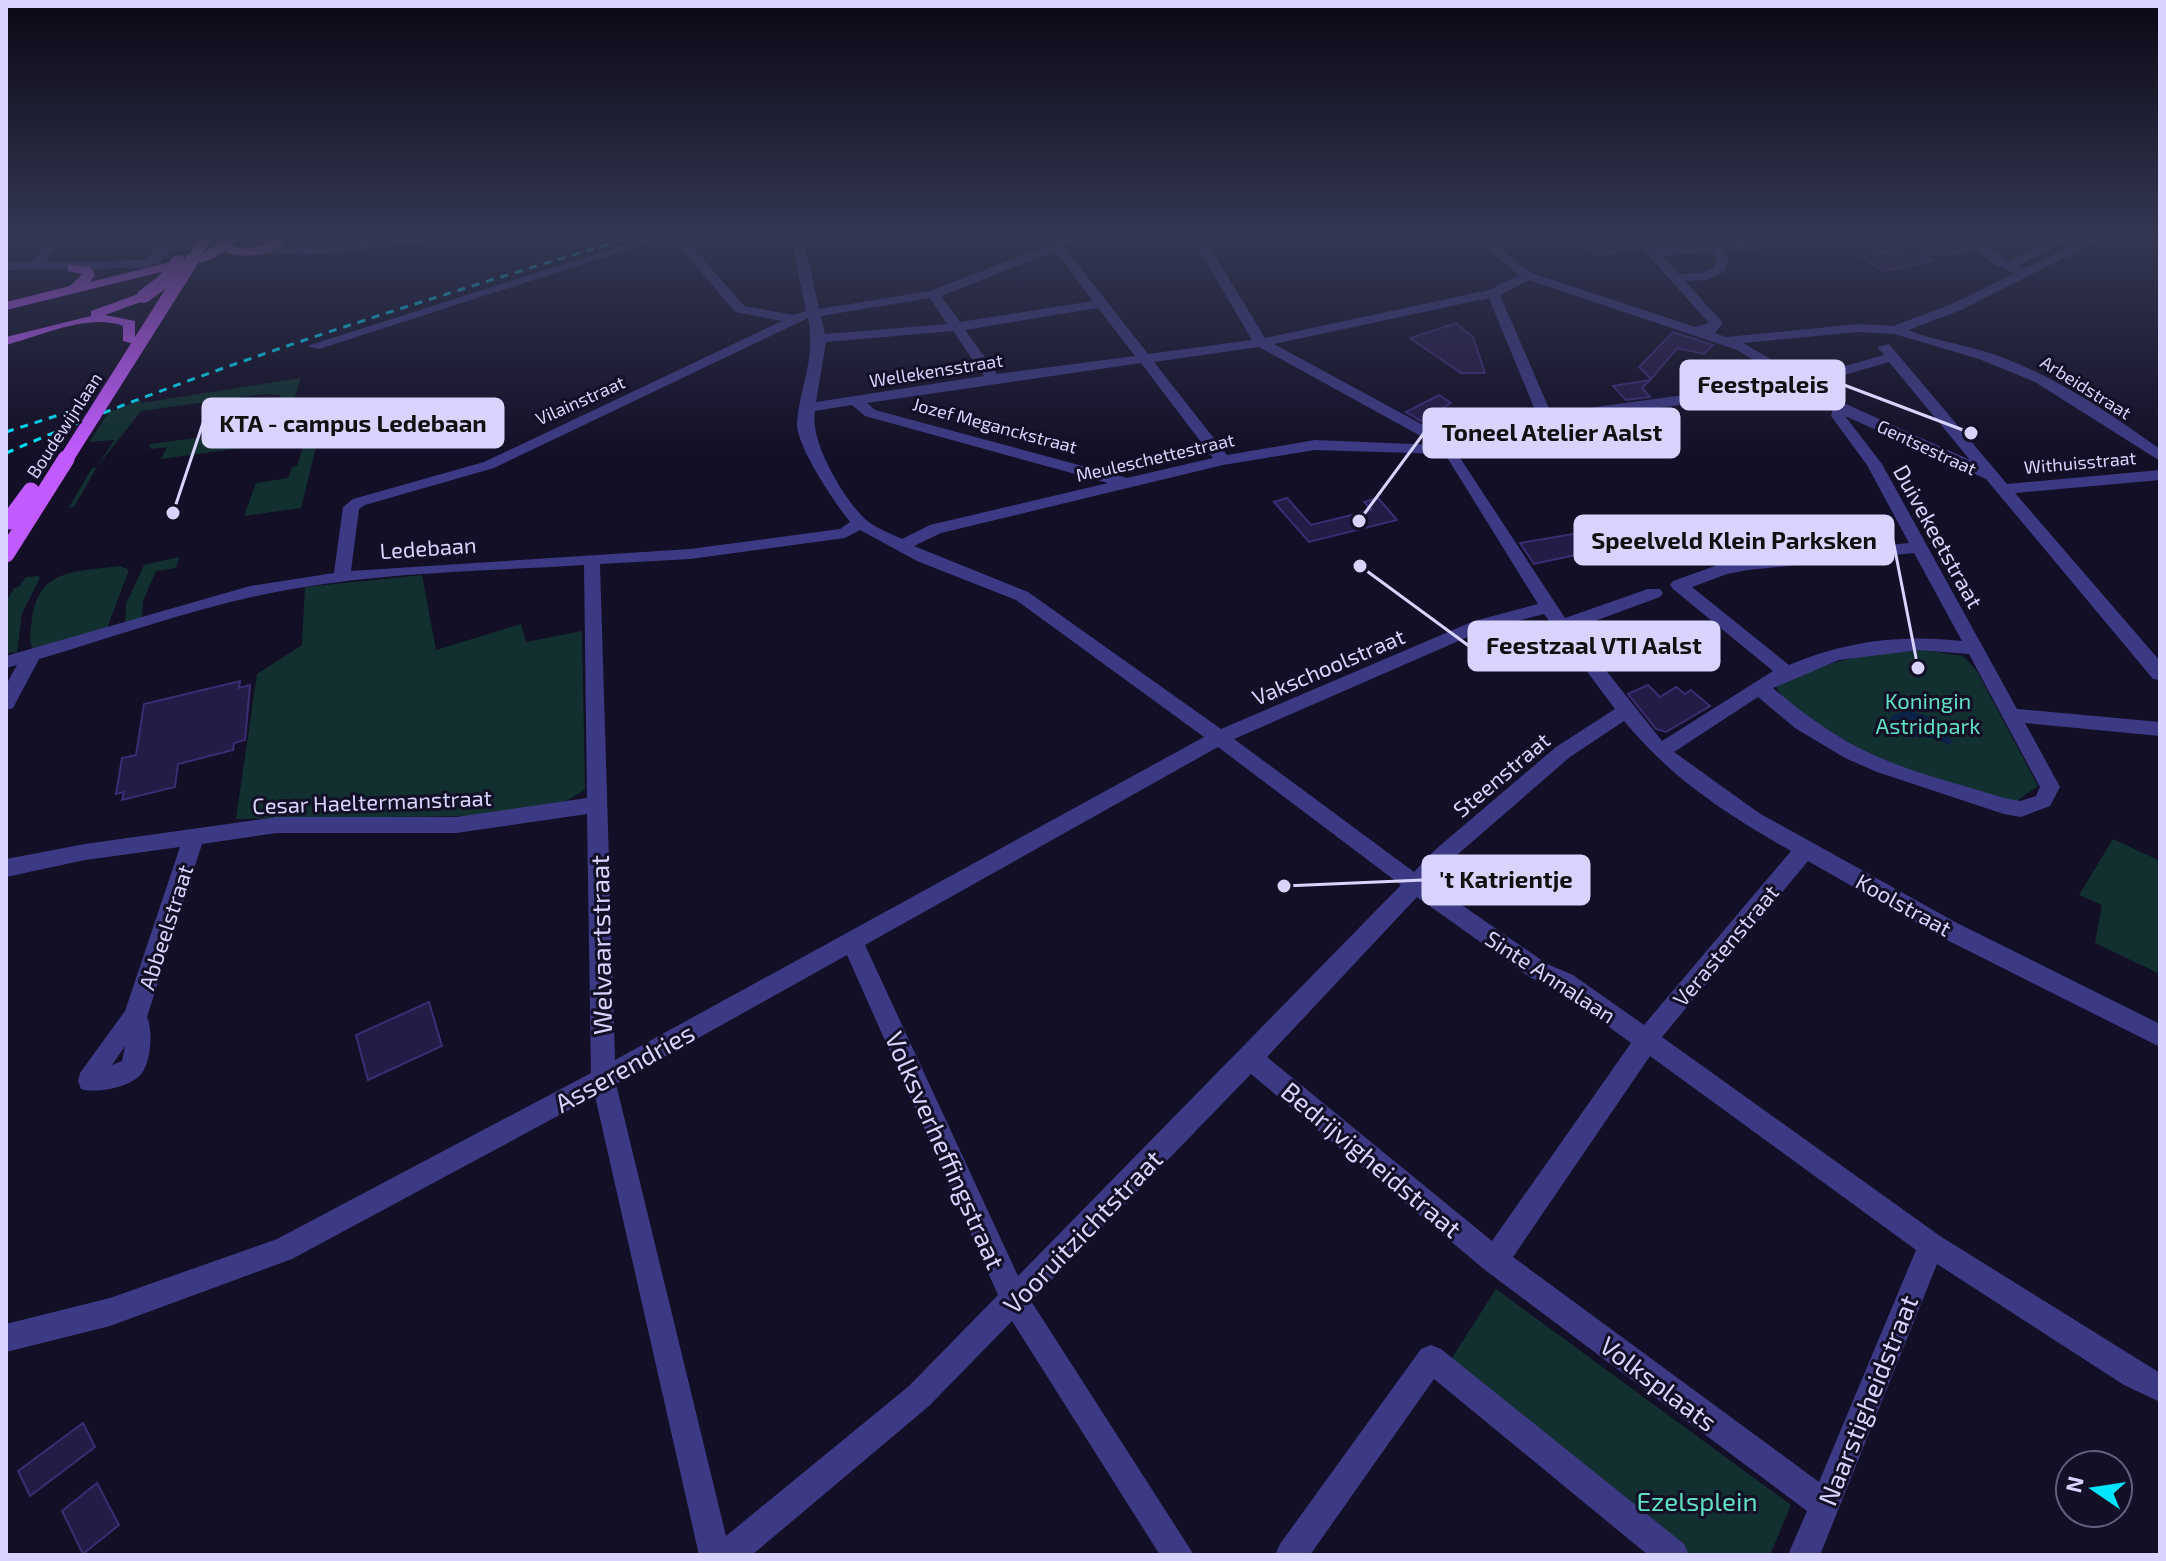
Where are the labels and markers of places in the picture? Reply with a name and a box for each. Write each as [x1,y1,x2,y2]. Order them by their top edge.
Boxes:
callout: Feestpaleis [1681,361,1844,409]
callout: KTA - campus Ledebaan [203,399,503,447]
callout: Toneel Atelier Aalst [1424,409,1679,457]
callout: Speelveld Klein Parksken [1575,516,1893,564]
callout: Feestzaal VTI Aalst [1469,622,1719,670]
callout: 't Katrientje [1423,856,1589,904]

